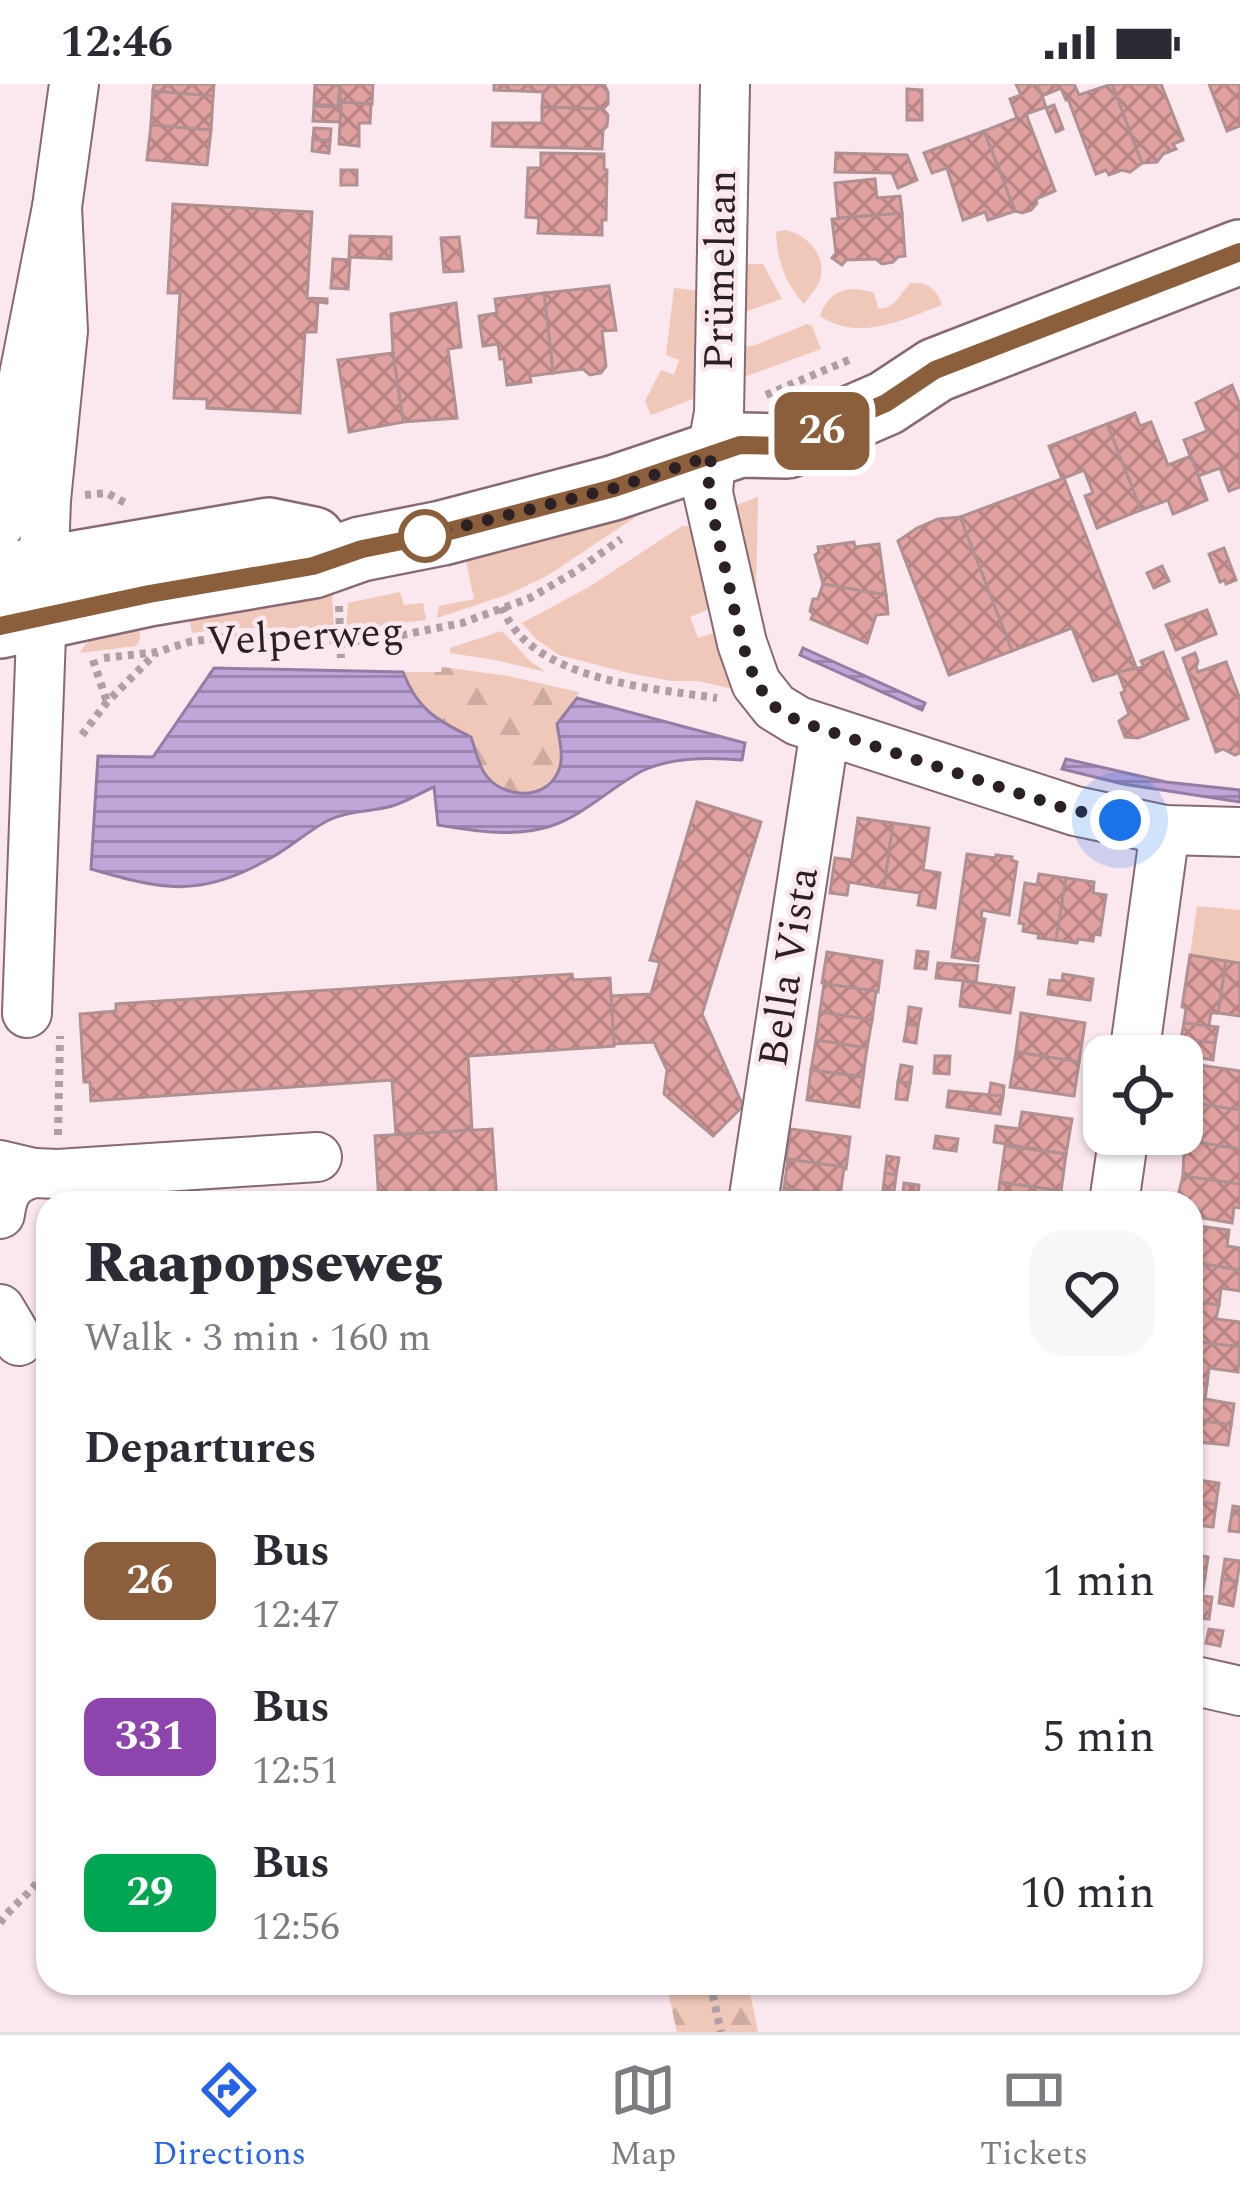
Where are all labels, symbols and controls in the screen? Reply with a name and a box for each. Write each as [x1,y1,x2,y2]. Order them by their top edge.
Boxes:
text: 12:46 [60,8,173,77]
street label: Prümelaan [688,169,754,371]
line badge: 26 [768,392,876,470]
text: 26 [798,399,846,462]
unlabelled marker [400,511,450,561]
street label: Velperweg [205,600,405,674]
your location [1090,790,1150,850]
street label: Bella Vista [742,862,836,1071]
map controls [1083,1035,1203,1155]
button: locate [1083,1035,1203,1155]
text: Raapopseweg [84,1221,444,1307]
button: heart [1029,1230,1155,1356]
text: Walk · 3 min · 160 m [84,1309,431,1368]
text: Departures [84,1414,317,1483]
text: Bus [252,1517,330,1586]
text: 1 min [1042,1547,1155,1616]
text: 26 [126,1549,174,1612]
text: 12:47 [252,1586,340,1645]
text: Bus [252,1673,330,1742]
text: 5 min [1042,1703,1155,1772]
text: 331 [115,1705,185,1768]
text: 12:51 [252,1742,340,1801]
text: Bus [252,1829,330,1898]
text: 10 min [1020,1859,1155,1928]
text: 29 [126,1861,174,1924]
text: 12:56 [252,1898,340,1957]
tab: Directions [152,2057,306,2179]
tab: Map [610,2057,676,2179]
tab: Tickets [980,2057,1088,2179]

